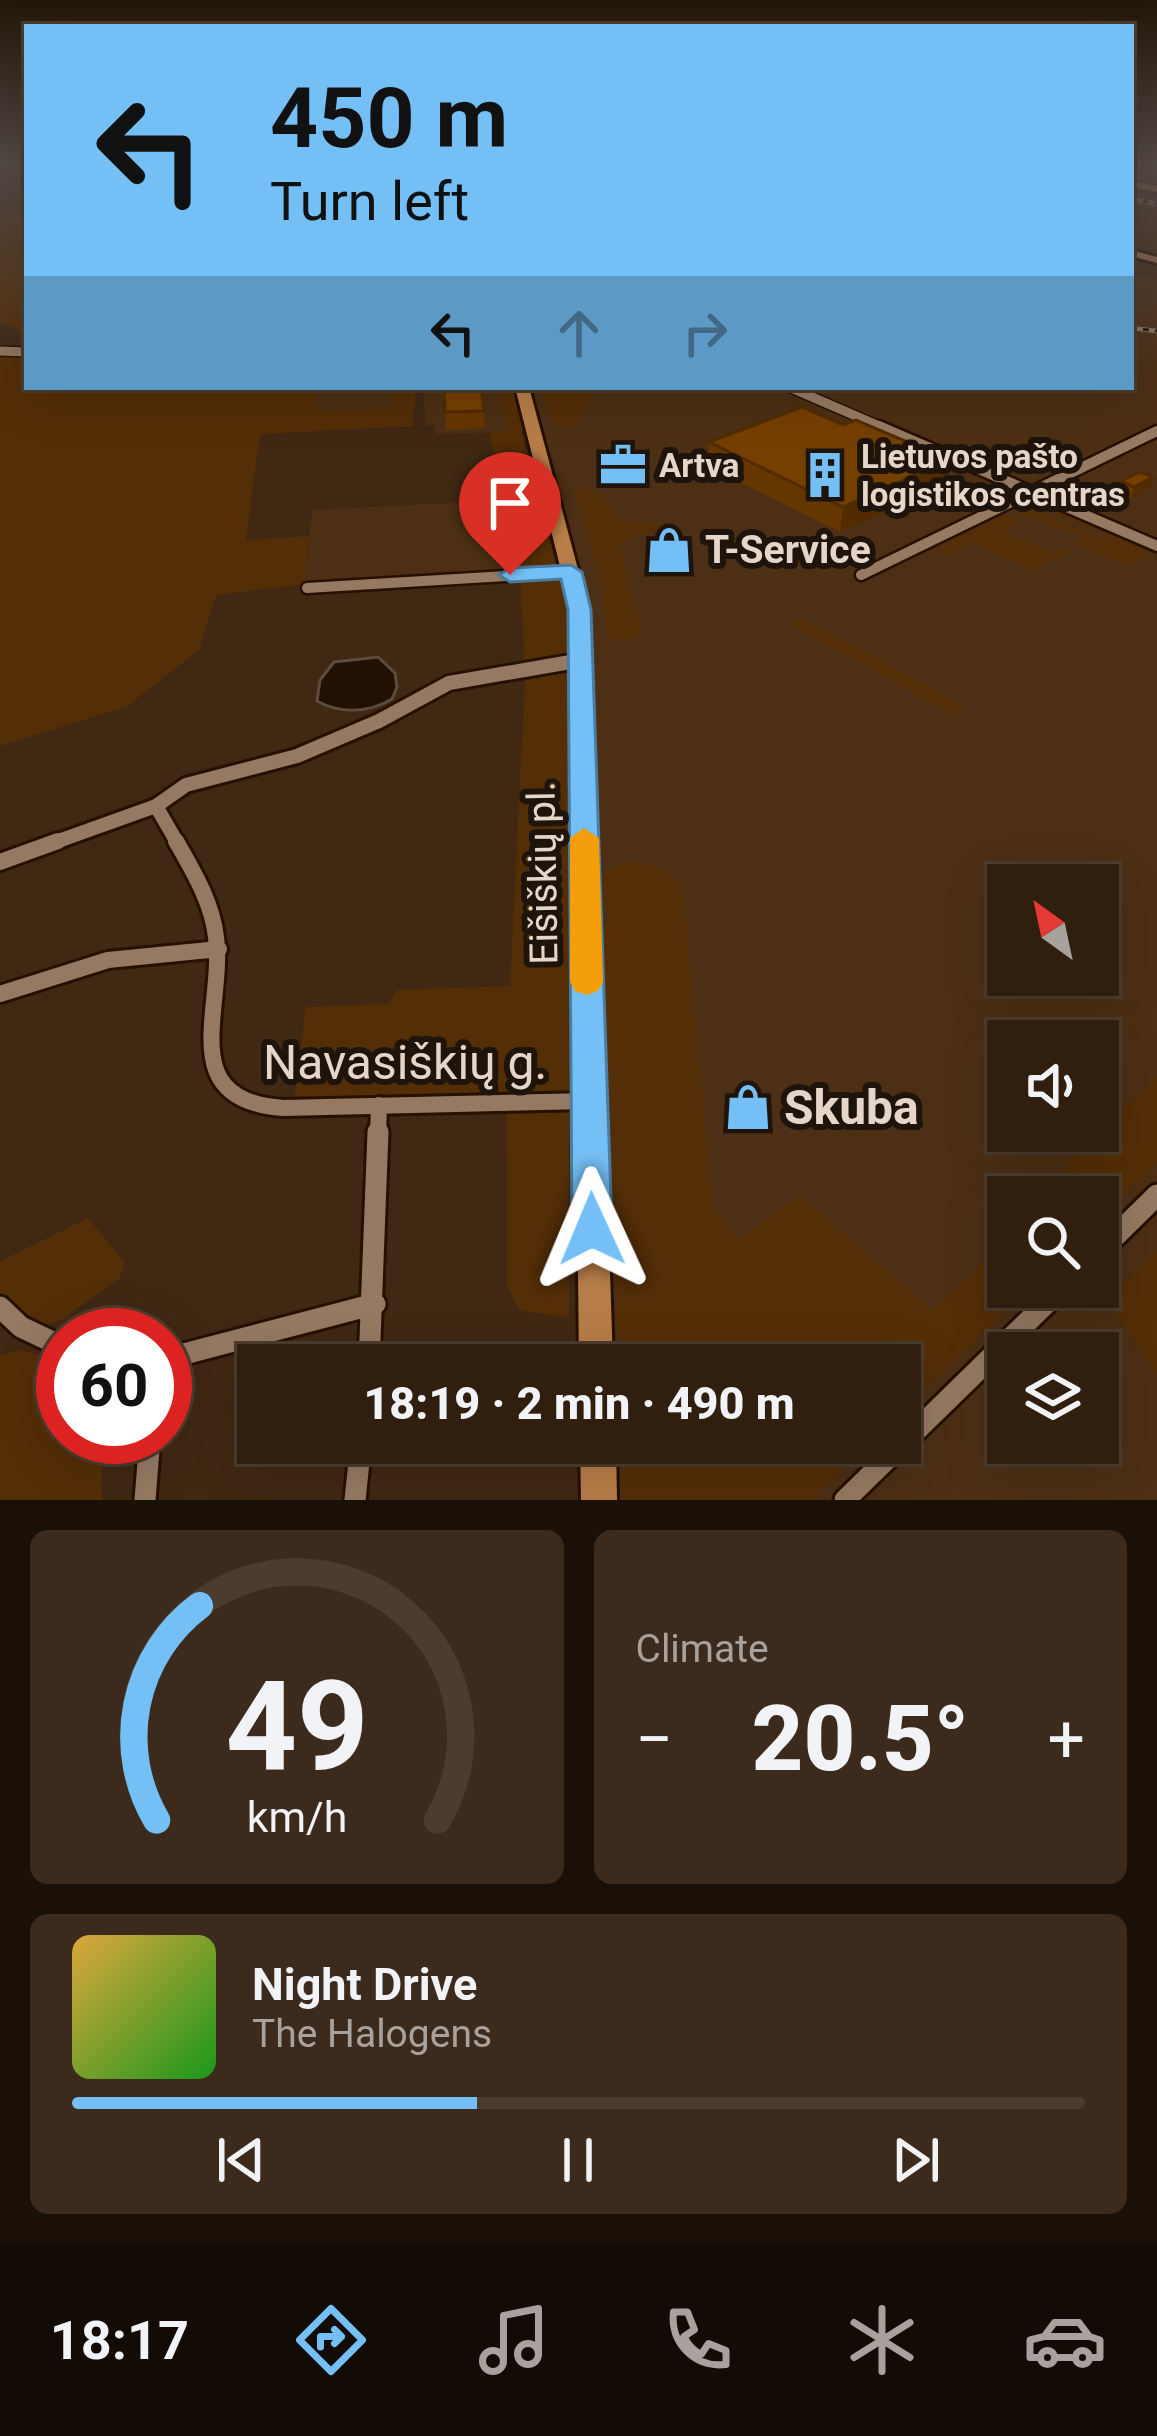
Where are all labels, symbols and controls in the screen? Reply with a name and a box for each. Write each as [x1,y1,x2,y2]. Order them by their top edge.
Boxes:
text: 450 m [270,69,508,168]
icon: left [72,72,228,228]
text: Turn left [270,170,469,233]
icon: left [420,300,486,366]
icon: ahead [546,300,612,366]
icon: right [672,300,738,366]
place label: Lietuvos pašto logistikos centras [861,437,1125,514]
office icon: Artva [598,440,648,490]
place label: Artva [659,446,739,485]
building icon: Lietuvos pašto logistikos centras [800,450,850,500]
pin [459,452,561,575]
icon: arrive [477,470,543,536]
shop icon: T-Service [644,525,694,575]
place label: T-Service [705,527,871,573]
street label: Eišiškių pl. [518,781,568,965]
north arrow [987,864,1119,996]
map controls [987,864,1119,1464]
button: sound [987,1020,1119,1152]
street label: Navasiškių g. [263,1034,547,1091]
place label: Skuba [784,1079,919,1136]
shop icon: Skuba [723,1082,773,1132]
position arrow [529,1166,655,1292]
button: search [987,1176,1119,1308]
speed limit sign: 60 [36,1308,192,1464]
button: layers [987,1332,1119,1464]
text: 18:19 · 2 min · 490 m [363,1377,795,1430]
text: Climate [636,1626,769,1672]
text: 49 [225,1653,368,1799]
text: 20.5° [752,1687,969,1792]
text: − [636,1701,673,1778]
text: + [1048,1701,1085,1778]
text: km/h [246,1792,347,1842]
text: Night Drive [252,1958,477,2011]
text: The Halogens [252,2011,492,2057]
icon: previous [208,2127,274,2193]
icon: pause [545,2127,611,2193]
icon: next [883,2127,949,2193]
icon: directions [289,2298,373,2382]
icon: music [472,2298,556,2382]
icon: phone [656,2298,740,2382]
icon: climate [840,2298,924,2382]
icon: car [1023,2298,1107,2382]
text: 18:17 [50,2309,189,2372]

